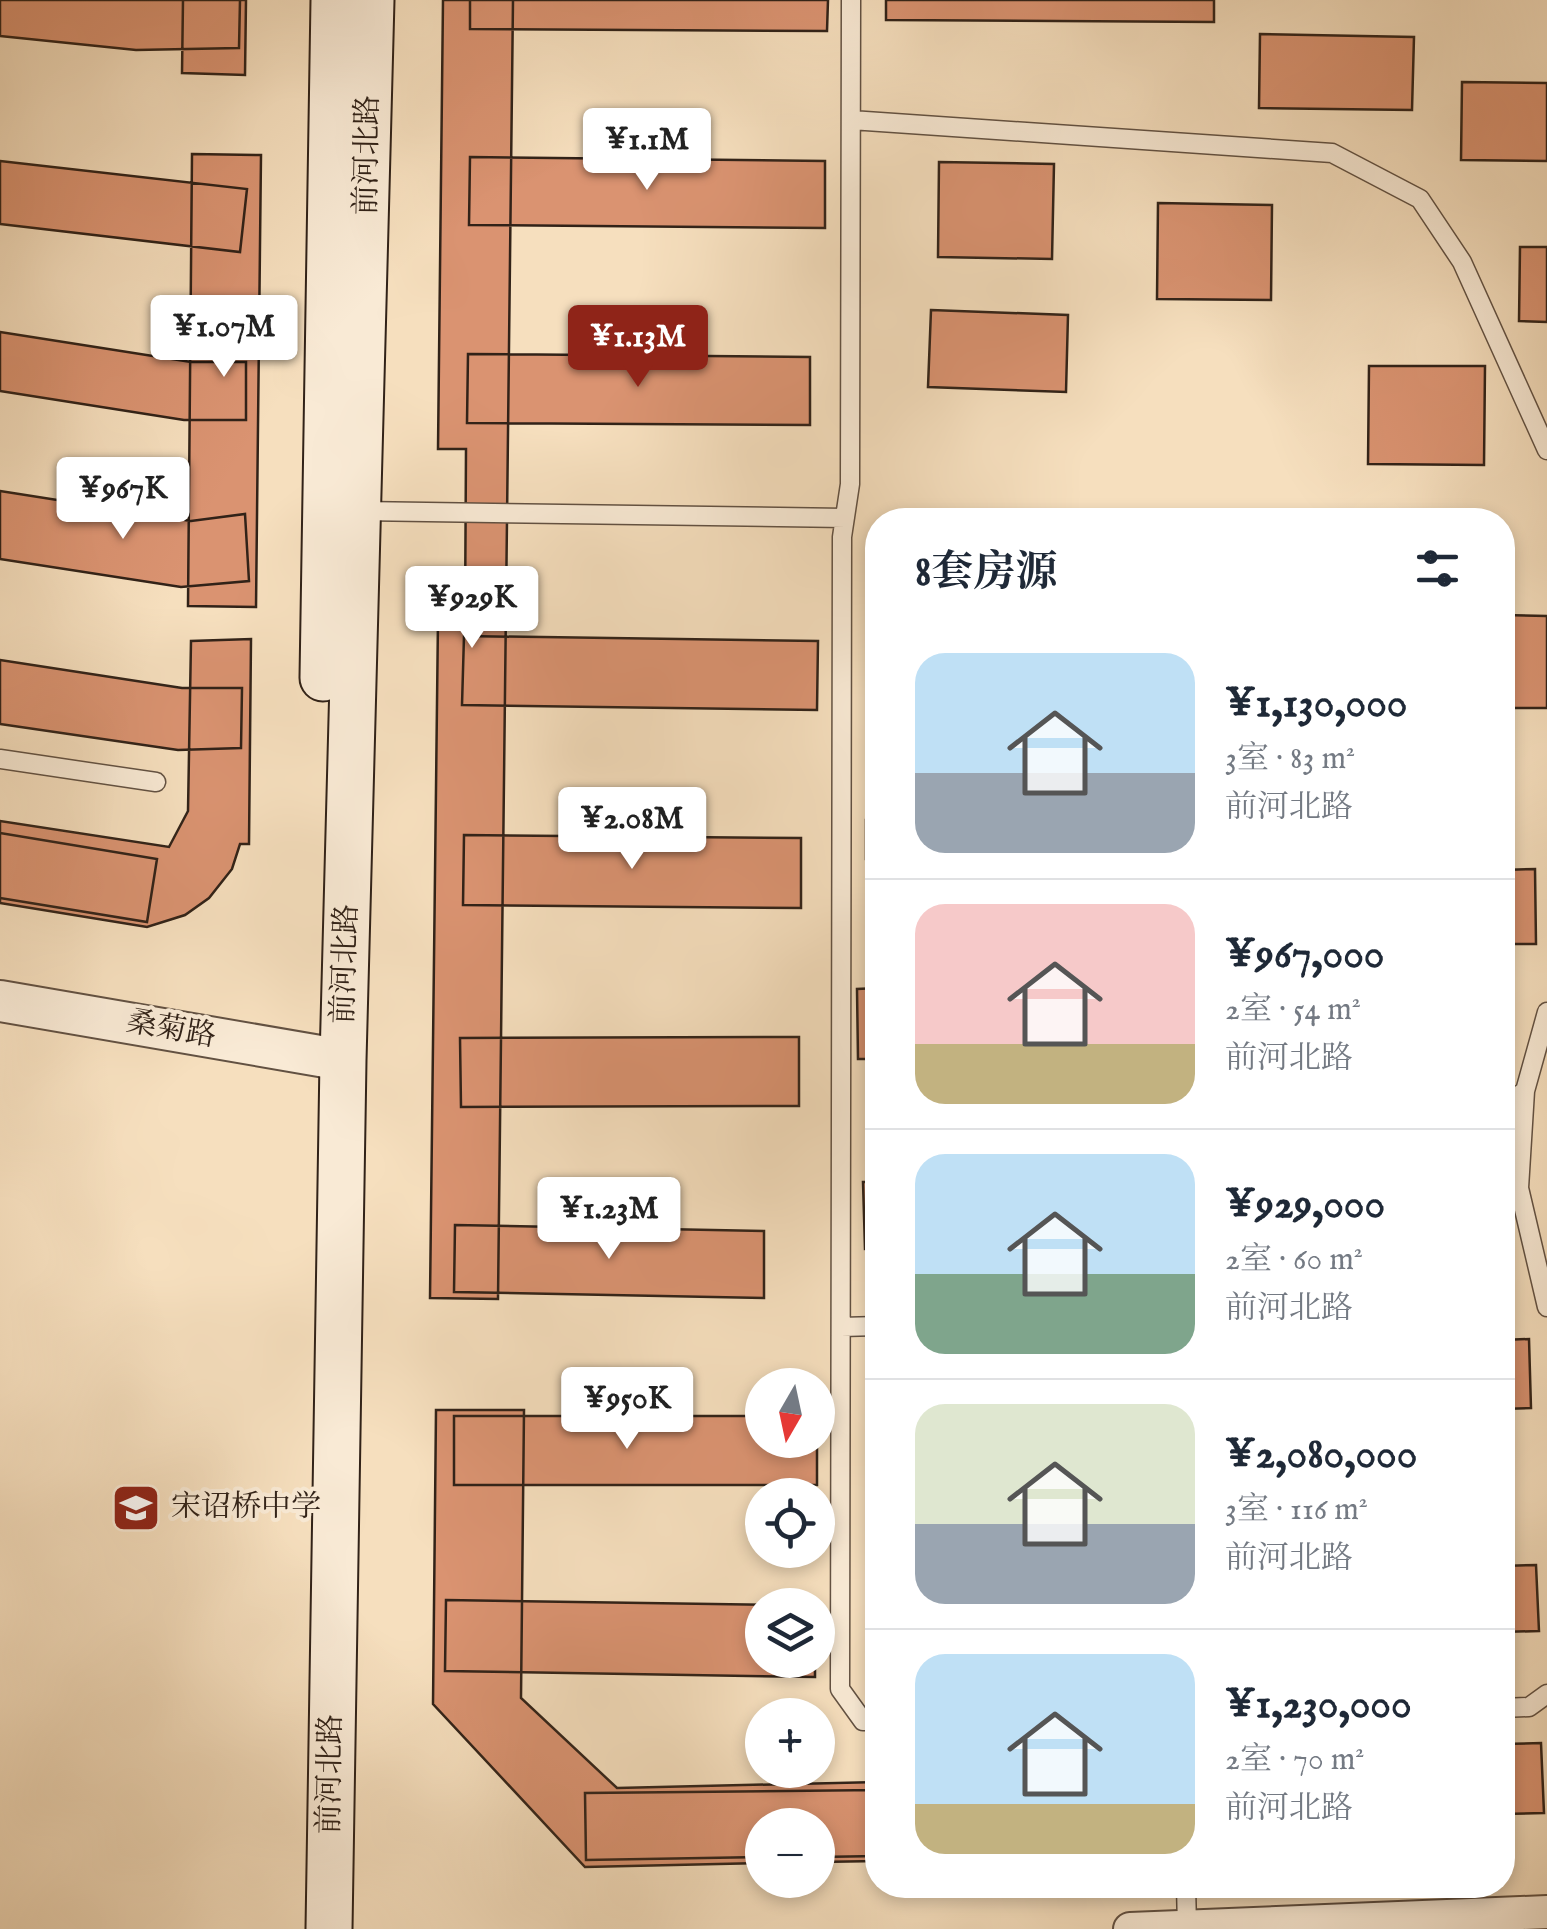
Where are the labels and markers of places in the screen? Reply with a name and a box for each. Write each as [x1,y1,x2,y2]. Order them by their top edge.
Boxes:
pin: ¥1.1M [577,108,717,193]
pin: ¥1.07M [143,295,305,380]
pin: ¥1.13M [557,305,719,390]
pin: ¥967K [53,457,193,542]
pin: ¥929K [402,566,542,651]
pin: ¥2.08M [551,787,713,872]
pin: ¥1.23M [528,1177,690,1262]
pin: ¥950K [557,1367,697,1452]
school or university icon: 宋诏桥中学 [110,1482,162,1534]
place label: 宋诏桥中学 [171,1489,321,1527]

